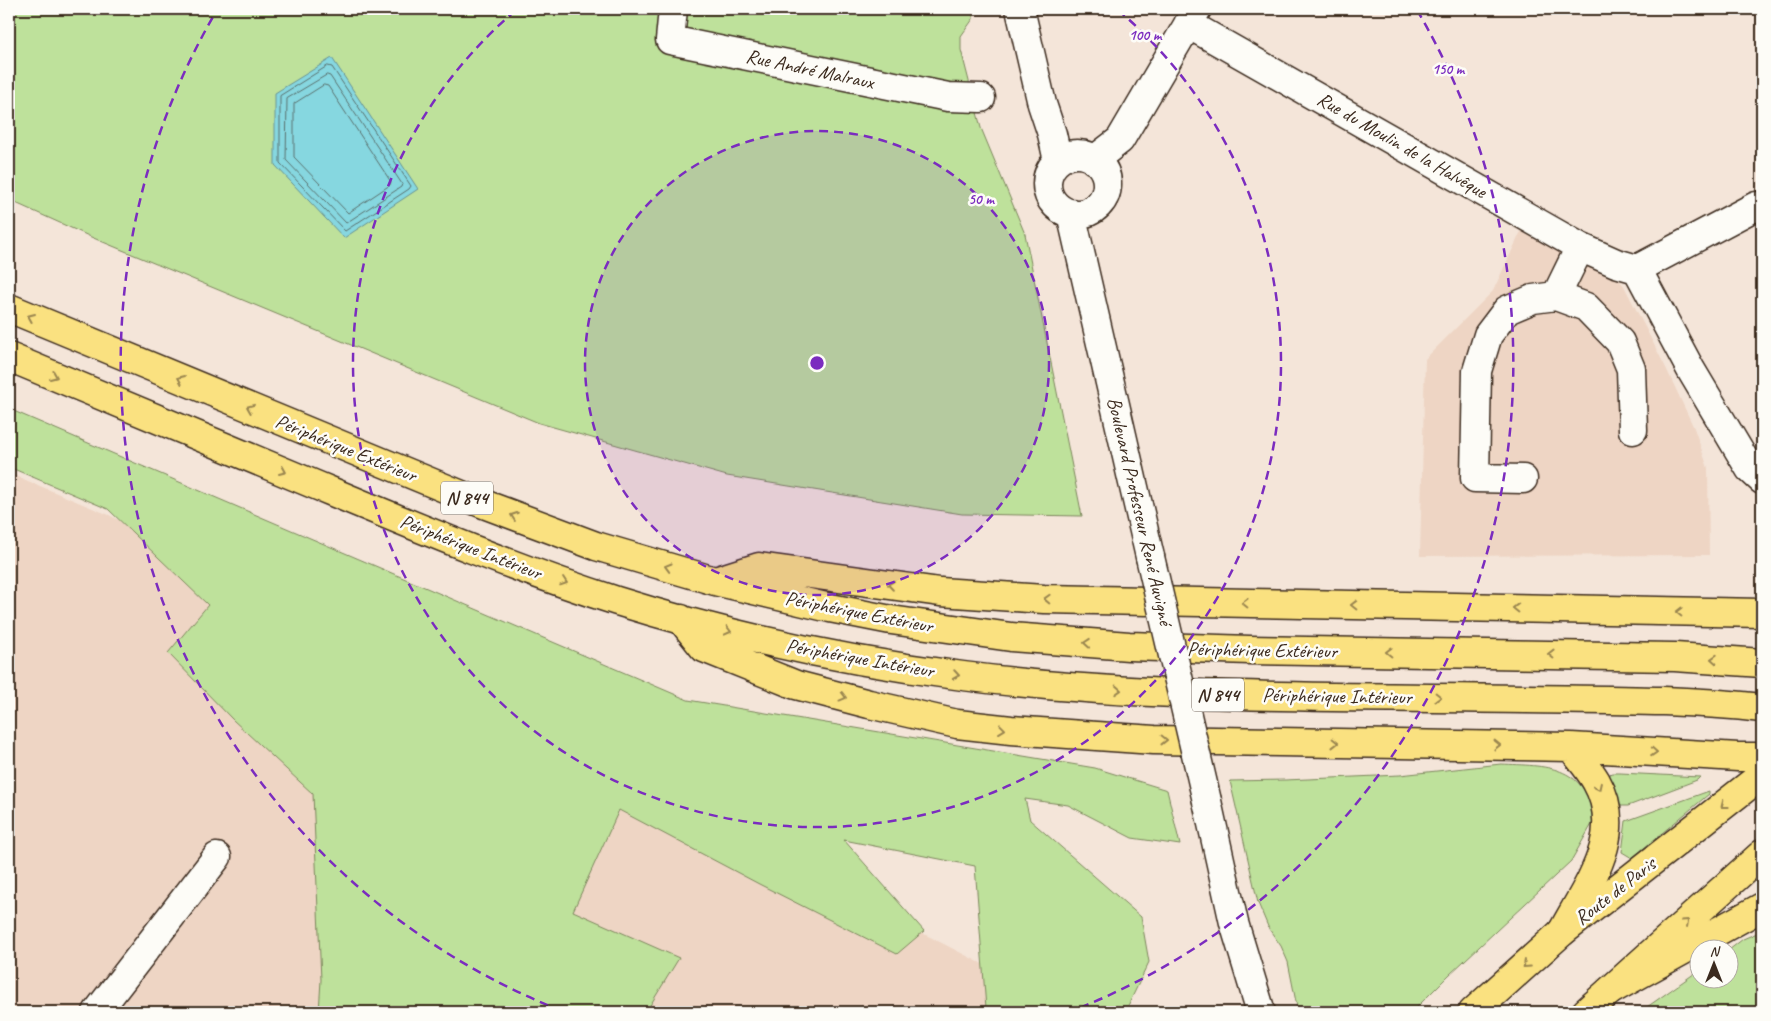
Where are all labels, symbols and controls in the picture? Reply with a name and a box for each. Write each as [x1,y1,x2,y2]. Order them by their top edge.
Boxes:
text: 100 m [1129,26,1163,45]
street label: Rue André Malraux [744,43,878,95]
text: 150 m [1432,60,1466,79]
street label: Rue du Moulin de la Halvêque [1313,86,1492,204]
text: 50 m [968,190,995,209]
one-way arrow [27,313,36,323]
centre of rings [808,354,826,372]
one-way arrow [49,369,58,380]
one-way arrow [177,375,186,386]
street label: Boulevard Professeur René Auvigné [1102,395,1179,631]
one-way arrow [246,404,255,415]
street label: Périphérique Extérieur [272,408,422,488]
one-way arrow [278,464,287,475]
road number: N 844 [441,482,493,514]
street label: Périphérique Intérieur [397,509,547,586]
one-way arrow [510,512,519,522]
one-way arrow [665,563,673,573]
one-way arrow [559,577,568,587]
one-way arrow [887,580,895,591]
street label: Périphérique Extérieur [783,585,937,639]
one-way arrow [1043,594,1051,605]
one-way arrow [1241,598,1248,608]
one-way arrow [1349,600,1357,610]
one-way arrow [1512,603,1520,614]
one-way arrow [1674,607,1682,617]
one-way arrow [723,625,732,636]
street label: Périphérique Intérieur [784,633,938,684]
street label: Périphérique Extérieur [1187,636,1339,664]
one-way arrow [1082,638,1090,649]
one-way arrow [1385,647,1392,657]
one-way arrow [1547,649,1555,659]
one-way arrow [1709,654,1717,665]
one-way arrow [952,669,960,680]
road number: N 844 [1192,678,1244,712]
street label: Périphérique Intérieur [1262,682,1414,710]
one-way arrow [1114,685,1122,696]
one-way arrow [839,692,847,702]
one-way arrow [1434,692,1442,703]
one-way arrow [999,723,1007,734]
one-way arrow [1161,735,1169,745]
one-way arrow [1331,738,1339,748]
one-way arrow [1494,740,1501,750]
one-way arrow [1651,746,1659,757]
one-way arrow [1592,782,1603,791]
one-way arrow [1721,800,1730,808]
street label: Route de Paris [1569,850,1662,930]
one-way arrow [1680,919,1689,928]
north arrow [1688,938,1738,988]
text: N [1710,943,1721,960]
one-way arrow [1522,959,1531,968]

